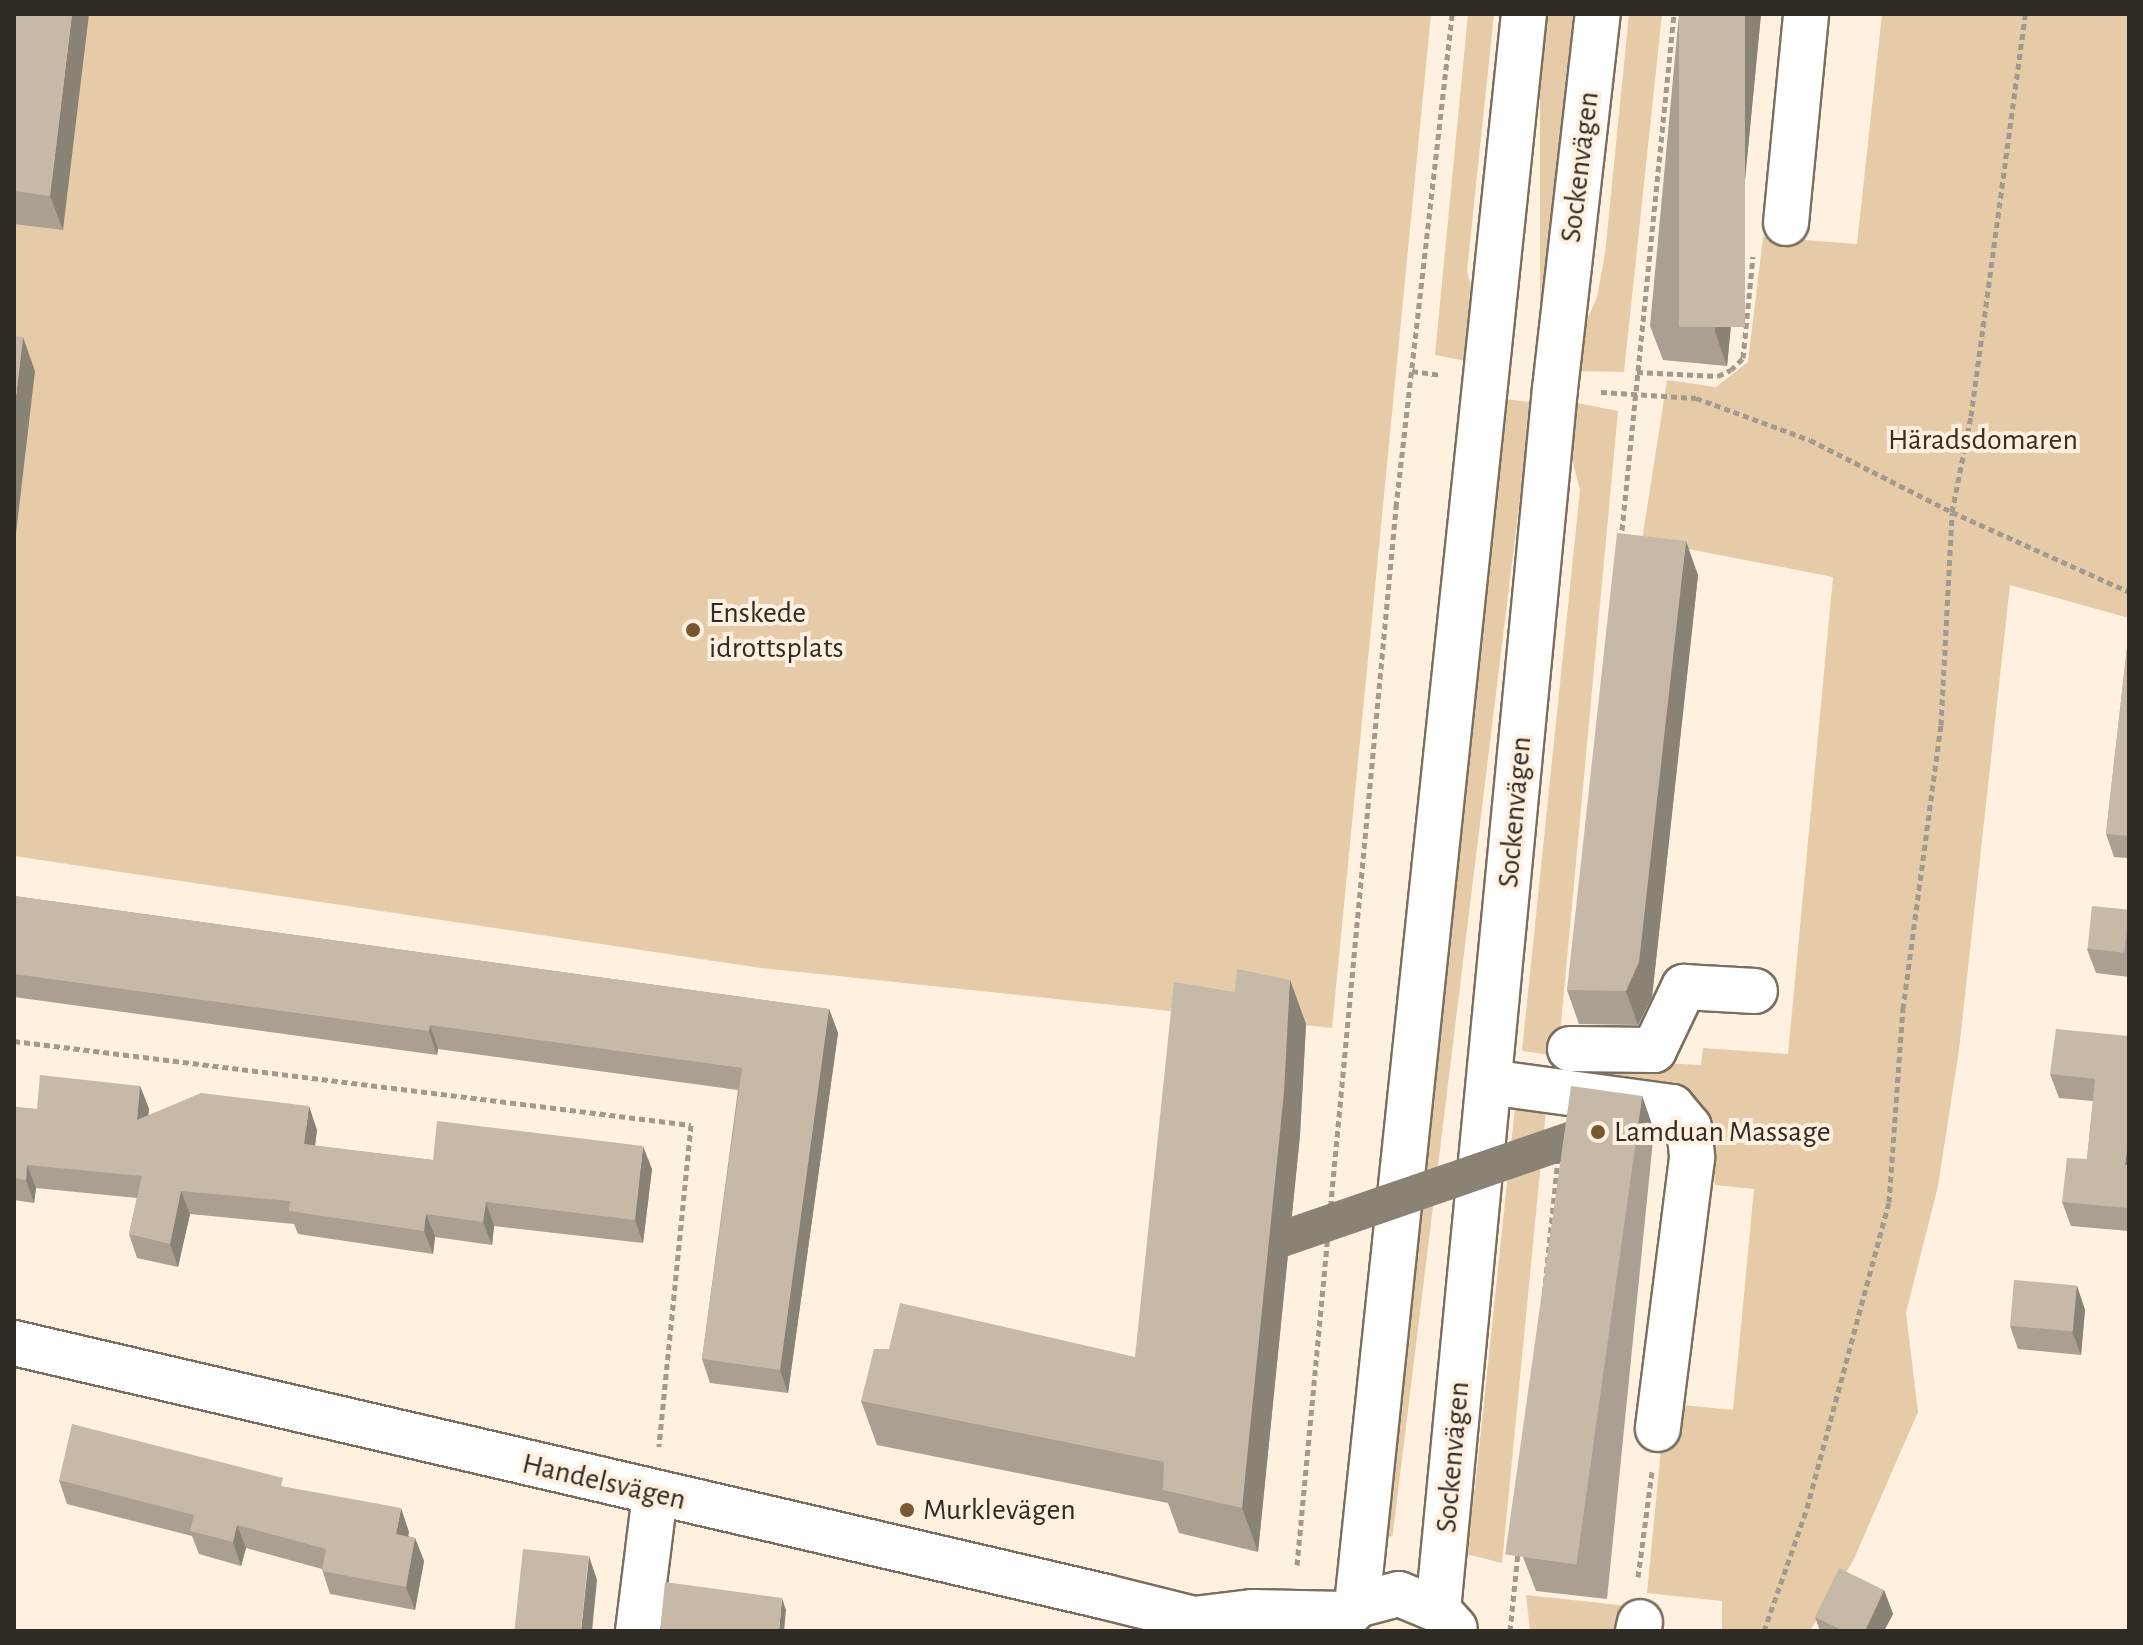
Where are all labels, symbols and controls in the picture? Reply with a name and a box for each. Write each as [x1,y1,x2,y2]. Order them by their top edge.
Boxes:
street label: Sockenvägen [1553,89,1607,245]
park label: Häradsdomaren [1888,422,2078,458]
place label: Enskede idrottsplats [709,595,844,666]
marker: Enskede idrottsplats [684,621,702,639]
street label: Sockenvägen [1490,735,1540,889]
place label: Lamduan Massage [1614,1114,1831,1150]
marker: Lamduan Massage [1589,1123,1607,1141]
street label: Sockenvägen [1428,1380,1478,1534]
street label: Handelsvägen [519,1446,689,1518]
place label: Murklevägen [923,1492,1076,1528]
marker: Murklevägen [898,1501,916,1519]

